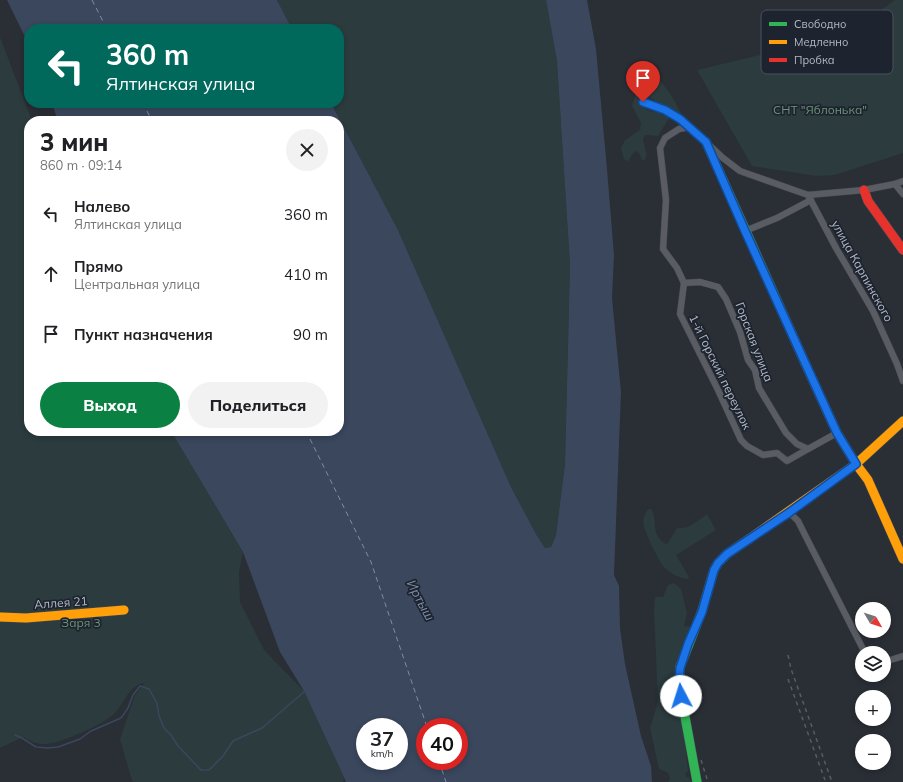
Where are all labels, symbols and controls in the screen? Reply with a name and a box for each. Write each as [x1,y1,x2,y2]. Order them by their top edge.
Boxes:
legend [761,10,893,74]
text: Свободно [794,17,847,31]
text: Медленно [794,35,848,49]
text: 360 m [106,37,189,72]
icon: left [40,40,92,92]
text: Пробка [794,53,835,67]
pin [626,61,660,102]
icon: arrive [632,67,654,89]
text: Ялтинская улица [106,72,255,95]
park label: СНТ "Яблонька" [773,102,867,117]
text: 3 мин [40,127,108,157]
button: close [286,129,328,171]
text: 860 m · 09:14 [40,157,122,173]
text: Налево [74,197,130,216]
icon: left [40,203,62,225]
text: 360 m [284,205,328,224]
text: Ялтинская улица [74,216,182,232]
street label: улица Карпинского [828,217,897,324]
text: Прямо [74,257,123,276]
icon: ahead [40,263,62,285]
text: 410 m [284,265,328,284]
text: Центральная улица [74,276,200,292]
street label: Горская улица [732,300,777,384]
street label: 1-й Горский переулок [686,312,755,432]
icon: arrive [40,323,62,345]
text: Пункт назначения [74,325,213,344]
text: 90 m [293,325,328,344]
button: Выход [40,382,180,428]
button: Поделиться [188,382,328,428]
water label: Иртыш [404,577,439,623]
street label: Аллея 21 [34,593,88,612]
north arrow [855,602,891,638]
map controls [855,602,891,770]
park label: Заря 3 [61,615,101,630]
button: layers [855,646,891,682]
position arrow [660,675,702,717]
button: + [855,690,891,726]
speed limit sign: 40 [416,718,468,770]
text: 37 [370,726,394,751]
button: − [855,734,891,770]
text: km/h [371,747,393,760]

